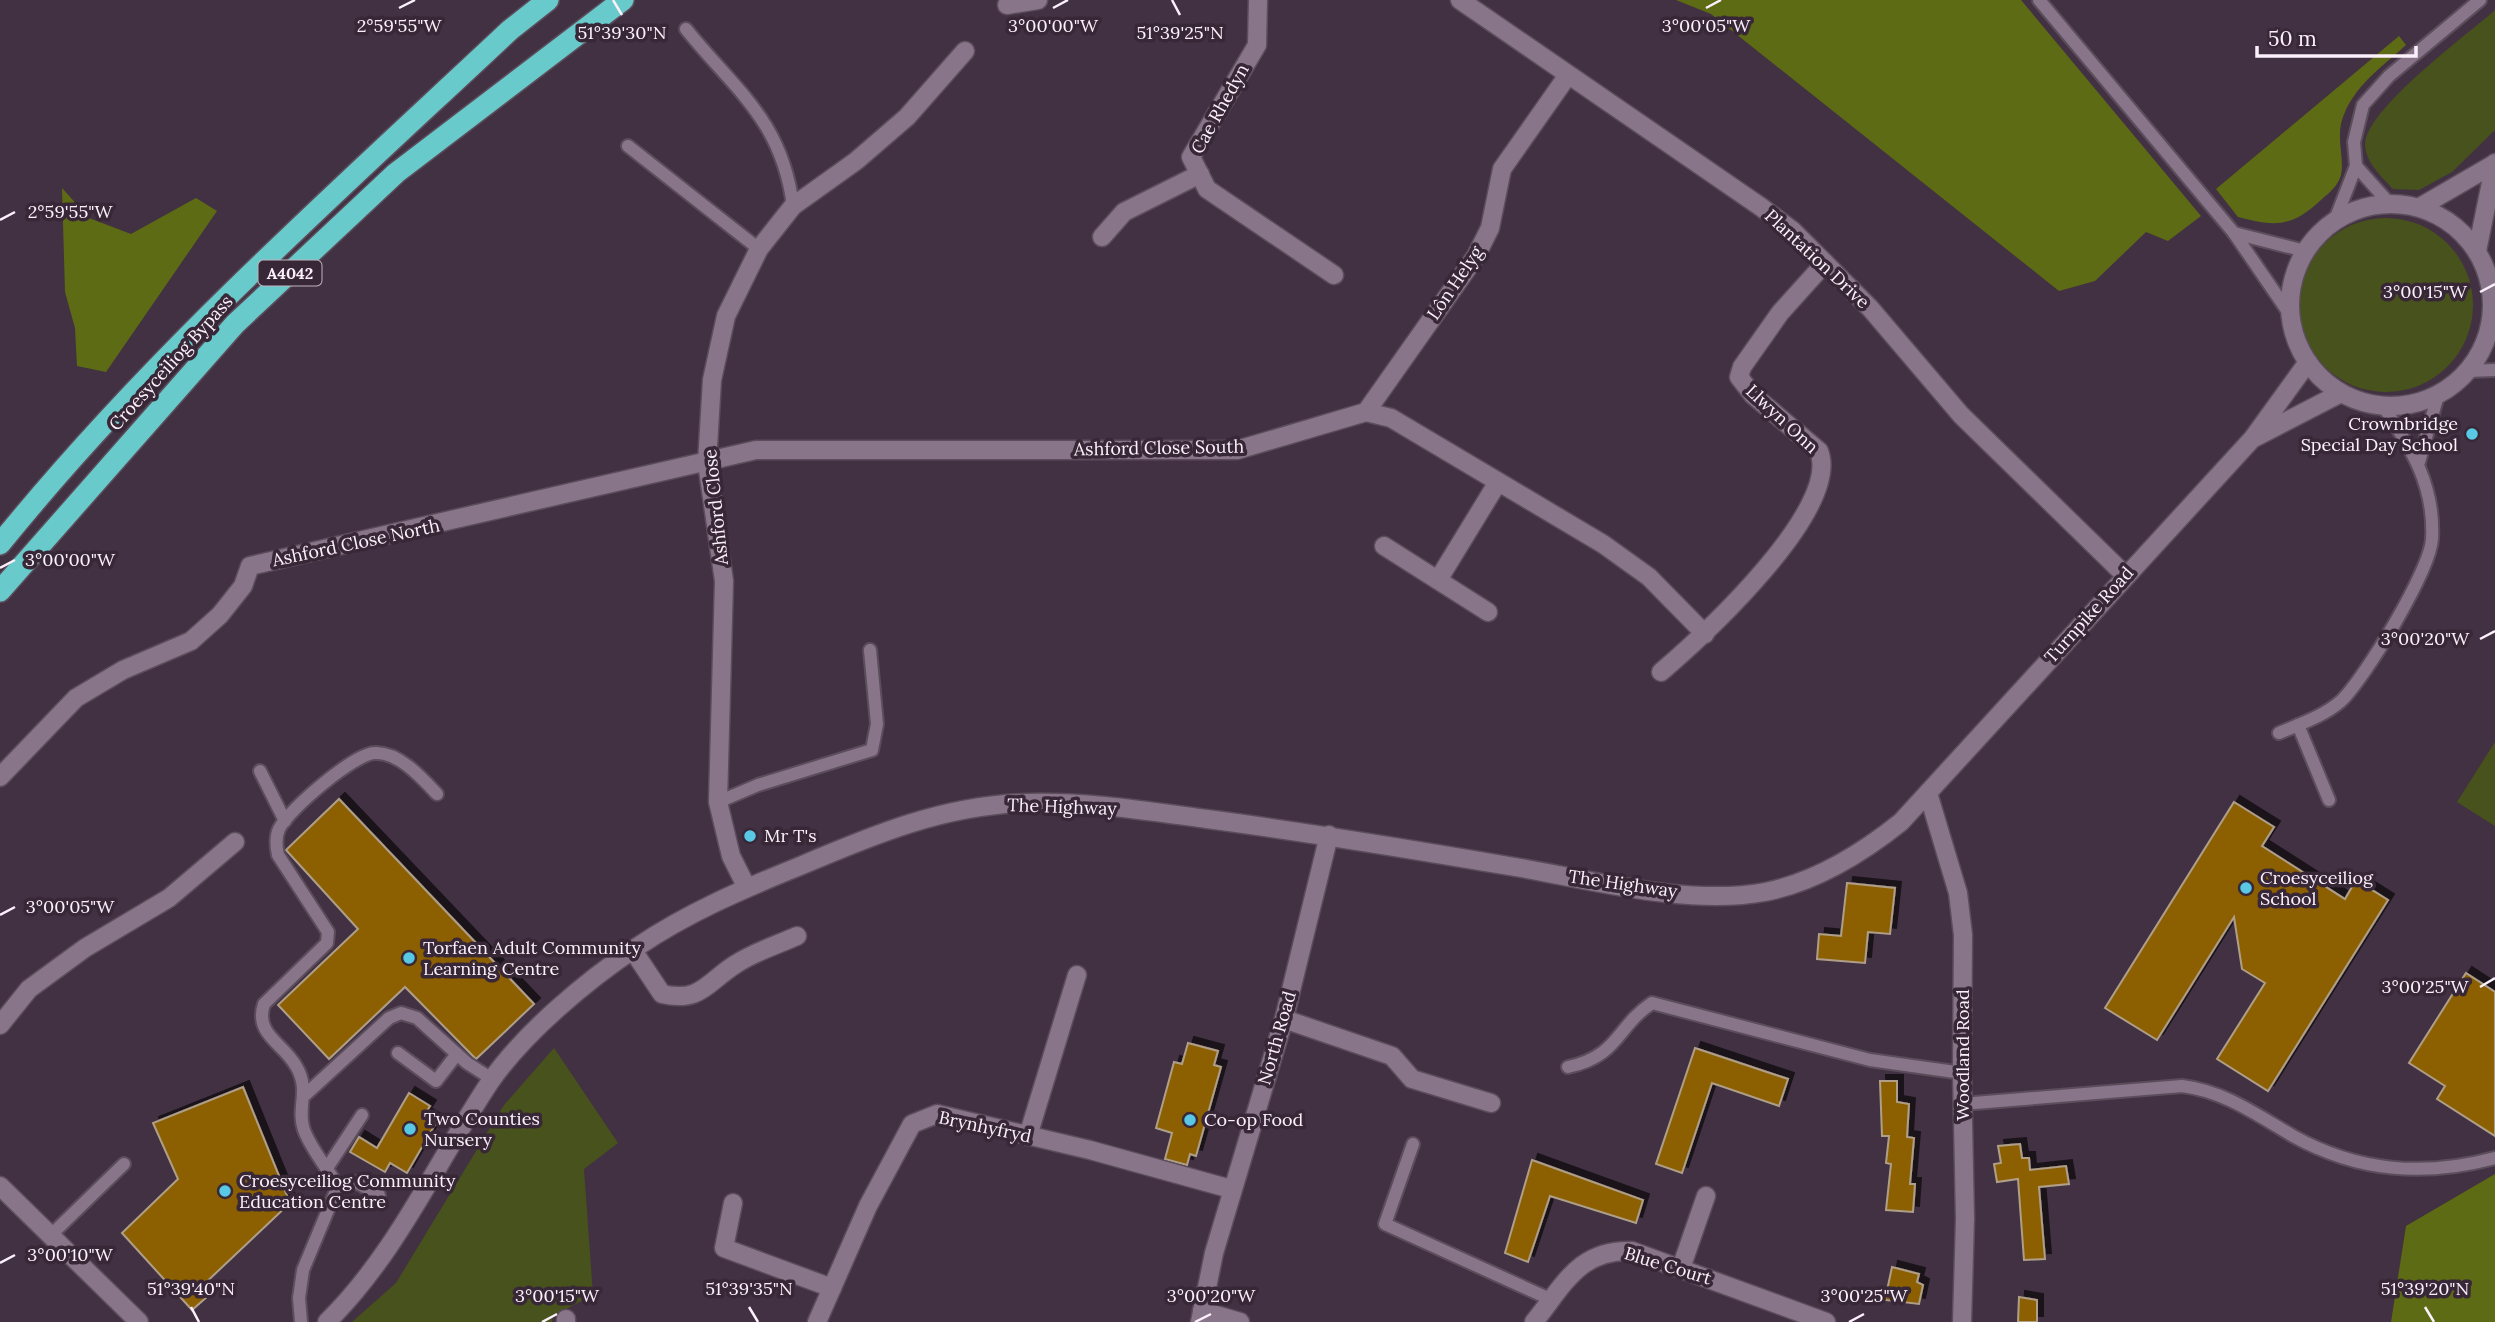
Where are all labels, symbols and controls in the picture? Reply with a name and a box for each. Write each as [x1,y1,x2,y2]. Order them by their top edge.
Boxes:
text: 2°59'55"W [357,14,442,37]
text: 3°00'00"W [1008,14,1099,37]
text: 3°00'05"W [1662,14,1751,37]
scale bar [2257,14,2416,58]
text: 51°39'30"N [578,21,666,44]
text: 51°39'25"N [1136,21,1224,44]
text: 50 m [2268,25,2317,52]
street label: Cae Rhedyn [1185,60,1254,158]
text: 2°59'55"W [28,200,113,223]
street label: Plantation Drive [1760,204,1875,313]
street label: Lôn Helyg [1422,241,1488,324]
road number: A4042 [258,260,322,286]
text: 3°00'15"W [2383,280,2468,303]
street label: Croesyceiliog Bypass [104,290,238,435]
street label: Llwyn Onn [1741,379,1823,458]
place label: Crownbridge Special Day School [2301,412,2458,456]
marker: Crownbridge Special Day School [2464,426,2480,442]
street label: Ashford Close South [1073,435,1244,461]
street label: Ashford Close [698,448,733,567]
street label: Ashford Close North [269,513,442,572]
text: 3°00'00"W [25,548,116,571]
street label: Turnpike Road [2039,561,2138,668]
text: 3°00'20"W [2381,627,2470,650]
street label: The Highway [1007,793,1118,820]
place label: Mr T's [764,824,817,847]
marker: Mr T's [742,828,758,844]
street label: The Highway [1567,864,1679,903]
place label: Croesyceiliog School [2260,866,2374,910]
marker: Croesyceiliog School [2238,880,2254,896]
text: 3°00'05"W [26,895,115,918]
place label: Torfaen Adult Community Learning Centre [423,936,641,980]
marker: Torfaen Adult Community Learning Centre [401,950,417,966]
text: 3°00'25"W [2381,975,2470,998]
street label: North Road [1252,988,1301,1087]
street label: Woodland Road [1951,989,1974,1121]
street label: Brynhyfryd [937,1105,1034,1148]
place label: Two Counties Nursery [424,1107,540,1151]
place label: Co-op Food [1204,1108,1304,1131]
marker: Co-op Food [1182,1112,1198,1128]
marker: Two Counties Nursery [402,1121,418,1137]
place label: Croesyceiliog Community Education Centre [239,1169,456,1213]
marker: Croesyceiliog Community Education Centre [217,1183,233,1199]
street label: Blue Court [1622,1241,1715,1290]
text: 3°00'10"W [27,1243,114,1266]
text: 51°39'40"N [147,1277,235,1300]
text: 51°39'35"N [705,1277,793,1300]
text: 51°39'20"N [2381,1277,2469,1300]
text: 3°00'15"W [515,1284,600,1307]
text: 3°00'20"W [1167,1284,1256,1307]
text: 3°00'25"W [1820,1284,1909,1307]

